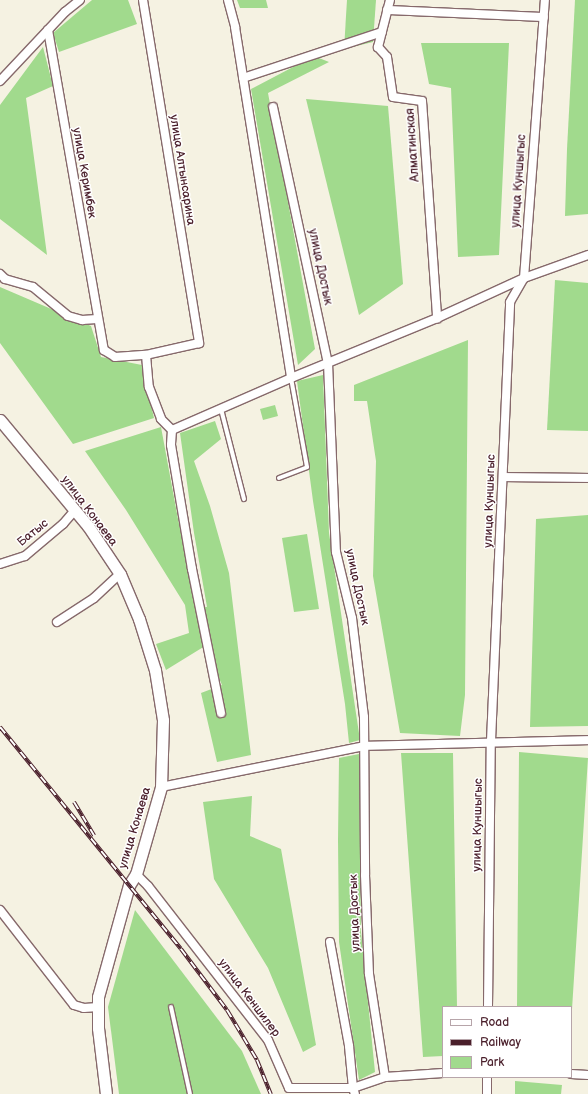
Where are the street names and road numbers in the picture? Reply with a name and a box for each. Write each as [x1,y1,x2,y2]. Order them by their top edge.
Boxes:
street label: Алматинская [403,108,423,182]
street label: улица Алтынсарина [166,114,198,226]
street label: улица Керимбек [69,127,99,219]
street label: улица Куншыгыс [509,134,529,228]
street label: улица Достык [305,228,335,306]
street label: улица Куншыгыс [481,454,499,548]
street label: улица Конаева [58,473,120,549]
street label: Батыс [15,516,51,550]
street label: улица Достык [342,548,372,626]
street label: улица Куншыгыс [470,778,486,872]
street label: улица Конаева [116,786,154,870]
street label: улица Достык [346,874,364,952]
street label: улица Кеншилер [215,956,283,1040]

